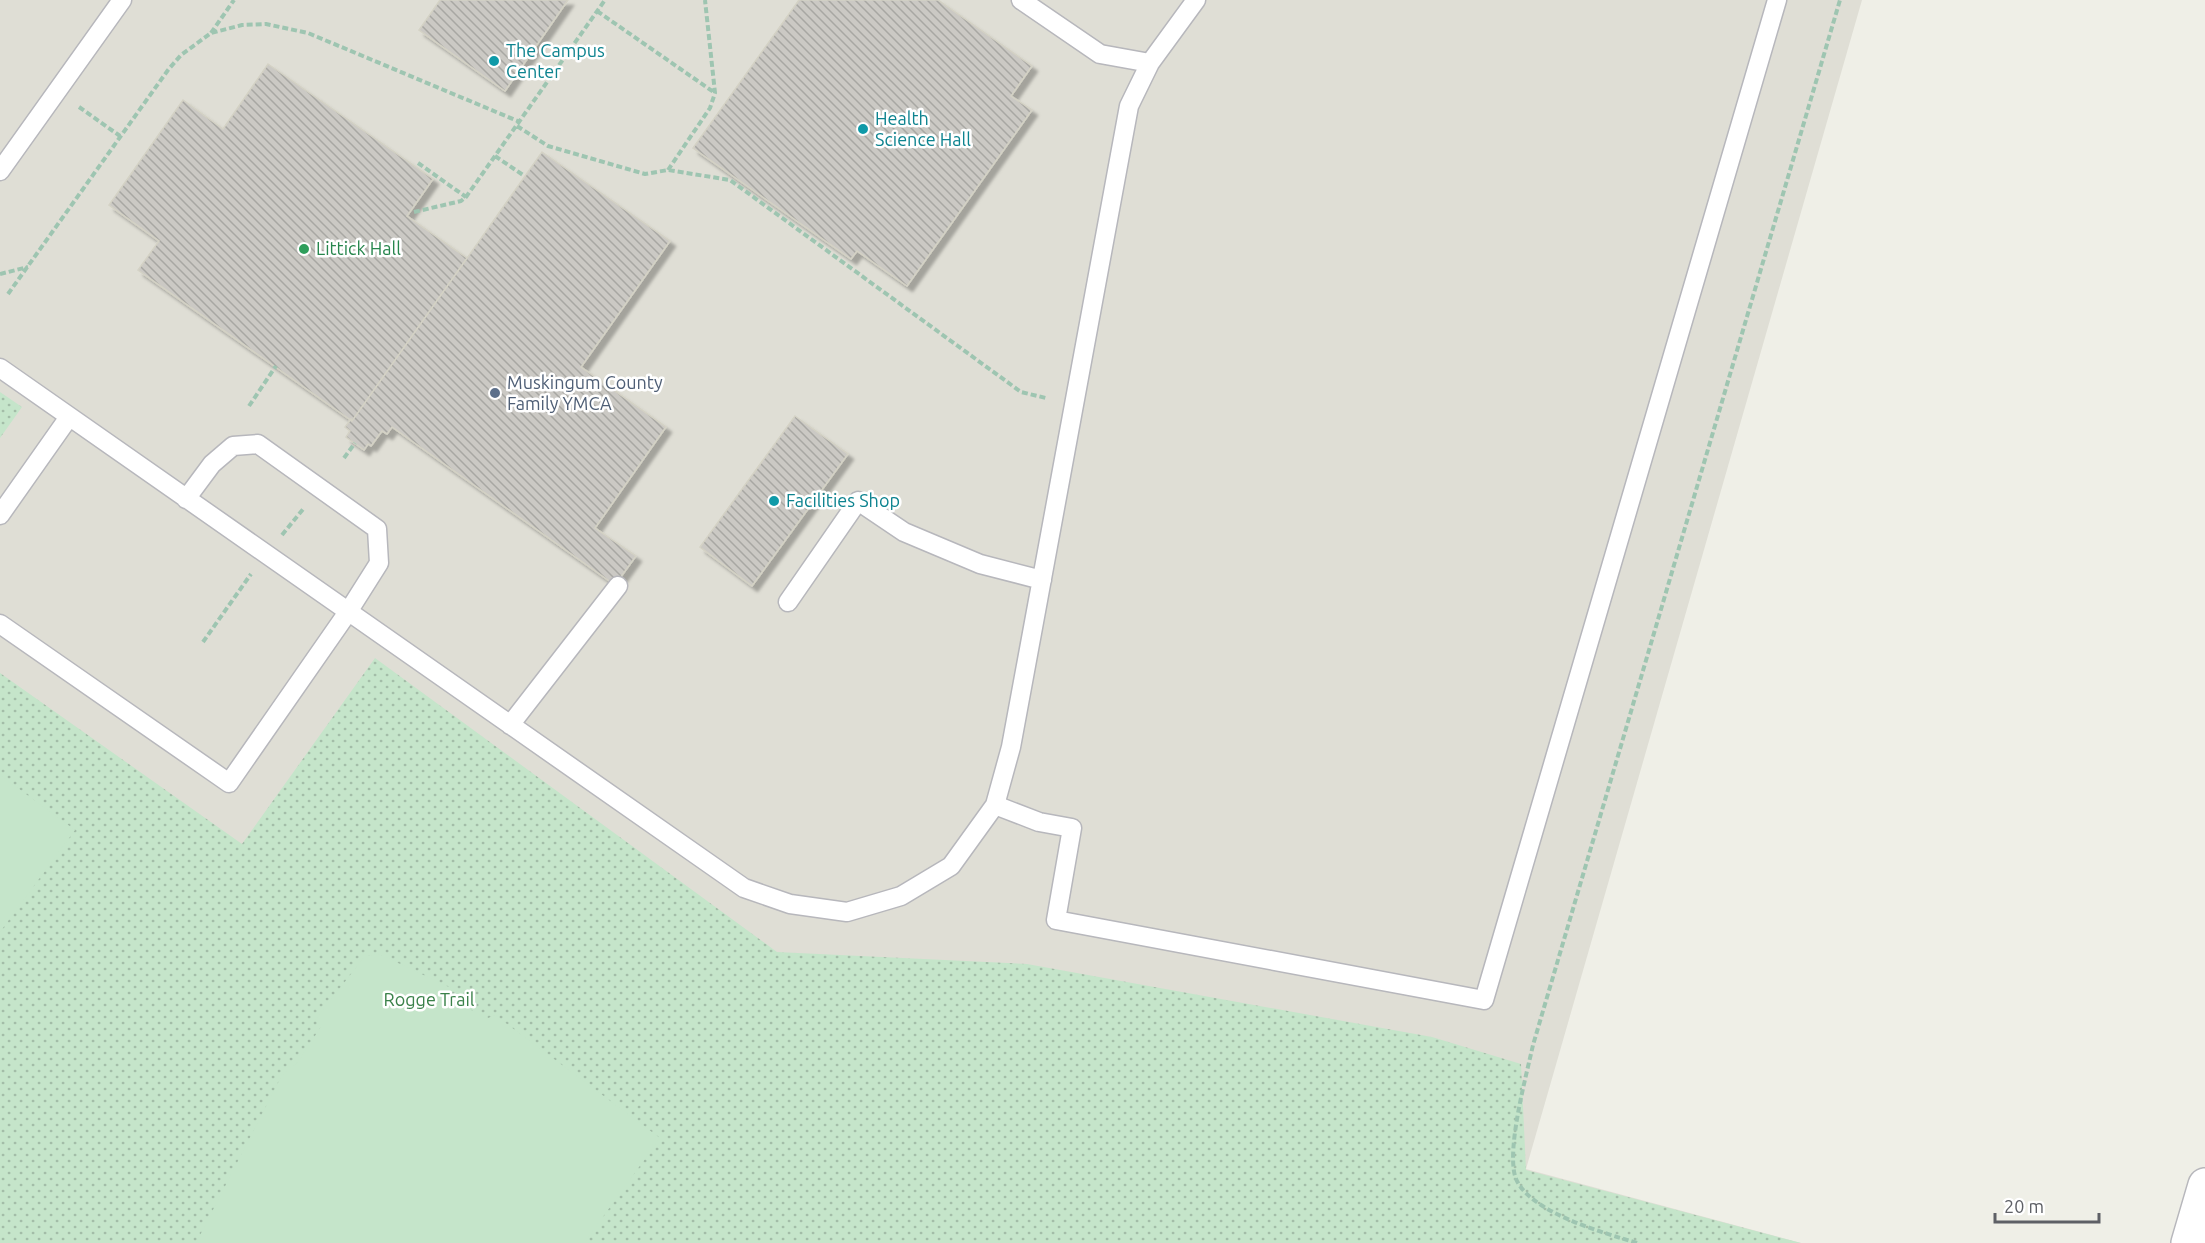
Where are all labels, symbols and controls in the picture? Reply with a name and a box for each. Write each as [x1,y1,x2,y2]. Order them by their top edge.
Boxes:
place label: The Campus Center [506,40,605,81]
marker: The Campus Center [487,54,501,68]
place label: Health Science Hall [875,108,971,149]
marker: Health Science Hall [856,122,870,136]
place label: Littick Hall [316,238,401,258]
marker: Littick Hall [297,242,311,256]
place label: Muskingum County Family YMCA [507,372,663,413]
marker: Muskingum County Family YMCA [488,386,502,400]
place label: Facilities Shop [786,490,900,510]
marker: Facilities Shop [767,494,781,508]
park label: Rogge Trail [383,989,475,1009]
scale bar [1995,1186,2098,1224]
text: 20 m [2004,1196,2044,1216]

